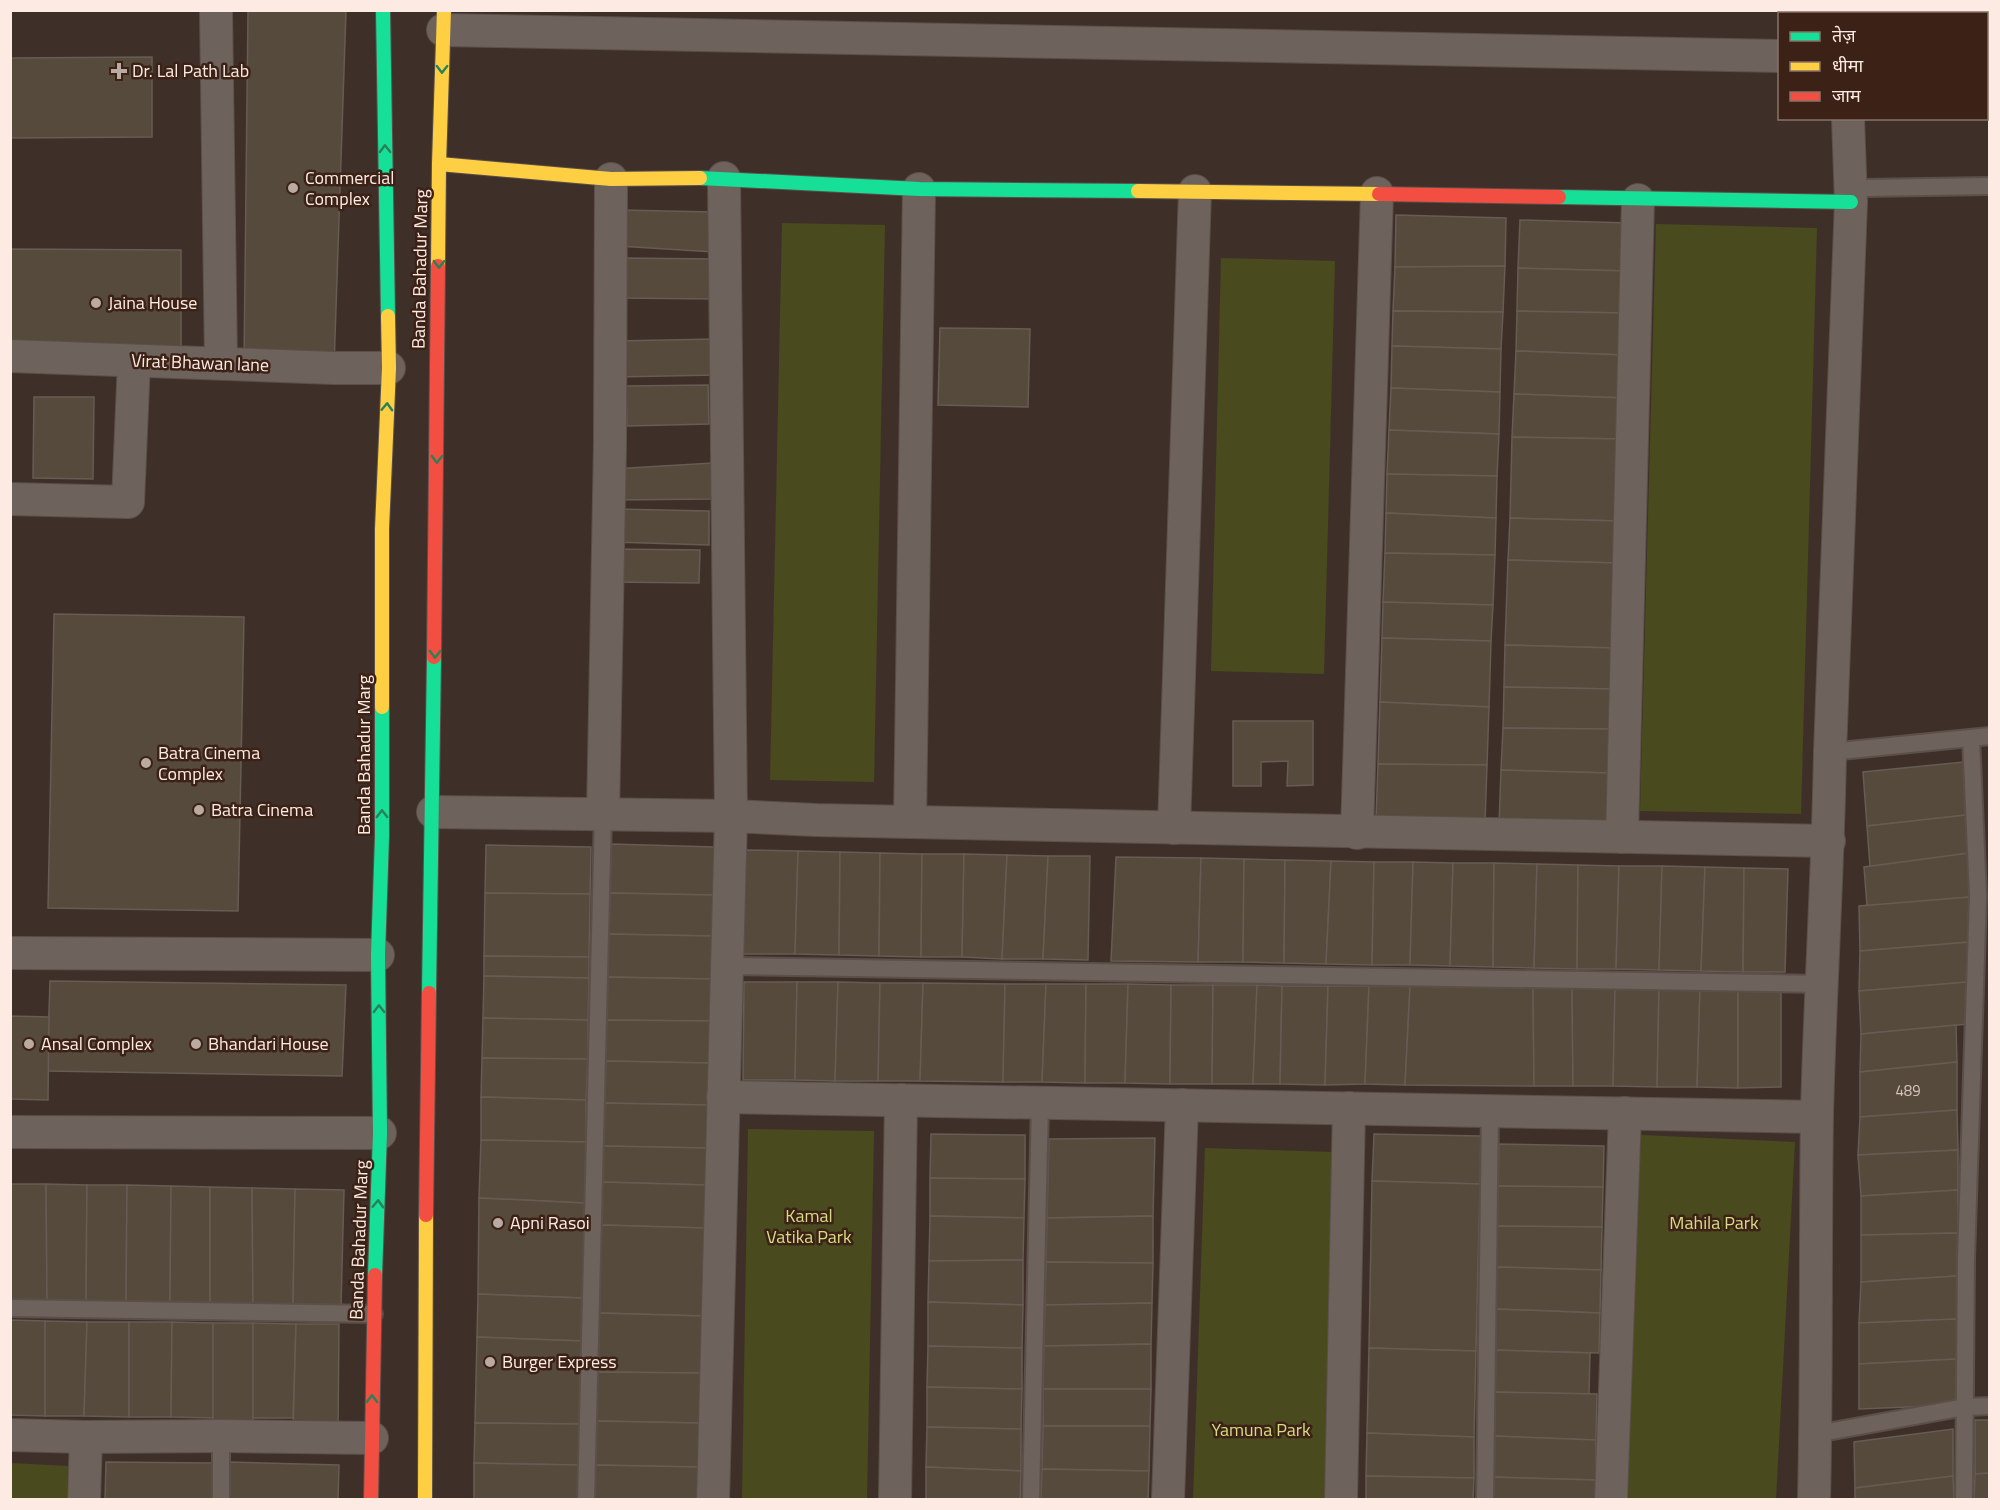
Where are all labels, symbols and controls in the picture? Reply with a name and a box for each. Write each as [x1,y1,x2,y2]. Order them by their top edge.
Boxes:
legend [1778,12,1988,120]
text: तेज़ [1832,22,1856,49]
text: धीमा [1832,52,1863,79]
place label: Dr. Lal Path Lab [132,57,249,84]
marker: Dr. Lal Path Lab [110,62,128,80]
one-way arrow [435,64,448,73]
text: जाम [1832,82,1862,109]
one-way arrow [379,145,391,154]
place label: Commercial Complex [305,164,394,212]
marker: Commercial Complex [286,181,300,195]
street label: Banda Bahadur Marg [405,189,434,349]
one-way arrow [432,259,445,268]
place label: Jaina House [108,289,197,316]
marker: Jaina House [89,296,103,310]
street label: Virat Bhawan lane [131,347,269,378]
one-way arrow [381,403,394,412]
one-way arrow [431,454,443,463]
one-way arrow [429,649,441,658]
street label: Banda Bahadur Marg [350,675,377,835]
place label: Batra Cinema Complex [158,739,260,787]
marker: Batra Cinema Complex [139,756,153,770]
place label: Batra Cinema [211,796,313,823]
marker: Batra Cinema [192,803,206,817]
one-way arrow [376,810,388,819]
one-way arrow [373,1005,385,1014]
place label: Ansal Complex [41,1030,152,1057]
place label: Bhandari House [208,1030,329,1057]
marker: Ansal Complex [22,1037,36,1051]
marker: Bhandari House [189,1037,203,1051]
house number: 489 [1895,1079,1921,1102]
street label: Banda Bahadur Marg [342,1160,375,1320]
one-way arrow [372,1200,384,1209]
park label: Kamal Vatika Park [766,1202,852,1250]
place label: Apni Rasoi [510,1209,590,1236]
park label: Mahila Park [1669,1209,1759,1236]
marker: Apni Rasoi [491,1216,505,1230]
place label: Burger Express [502,1348,617,1375]
marker: Burger Express [483,1355,497,1369]
one-way arrow [366,1395,379,1404]
park label: Yamuna Park [1211,1416,1311,1443]

